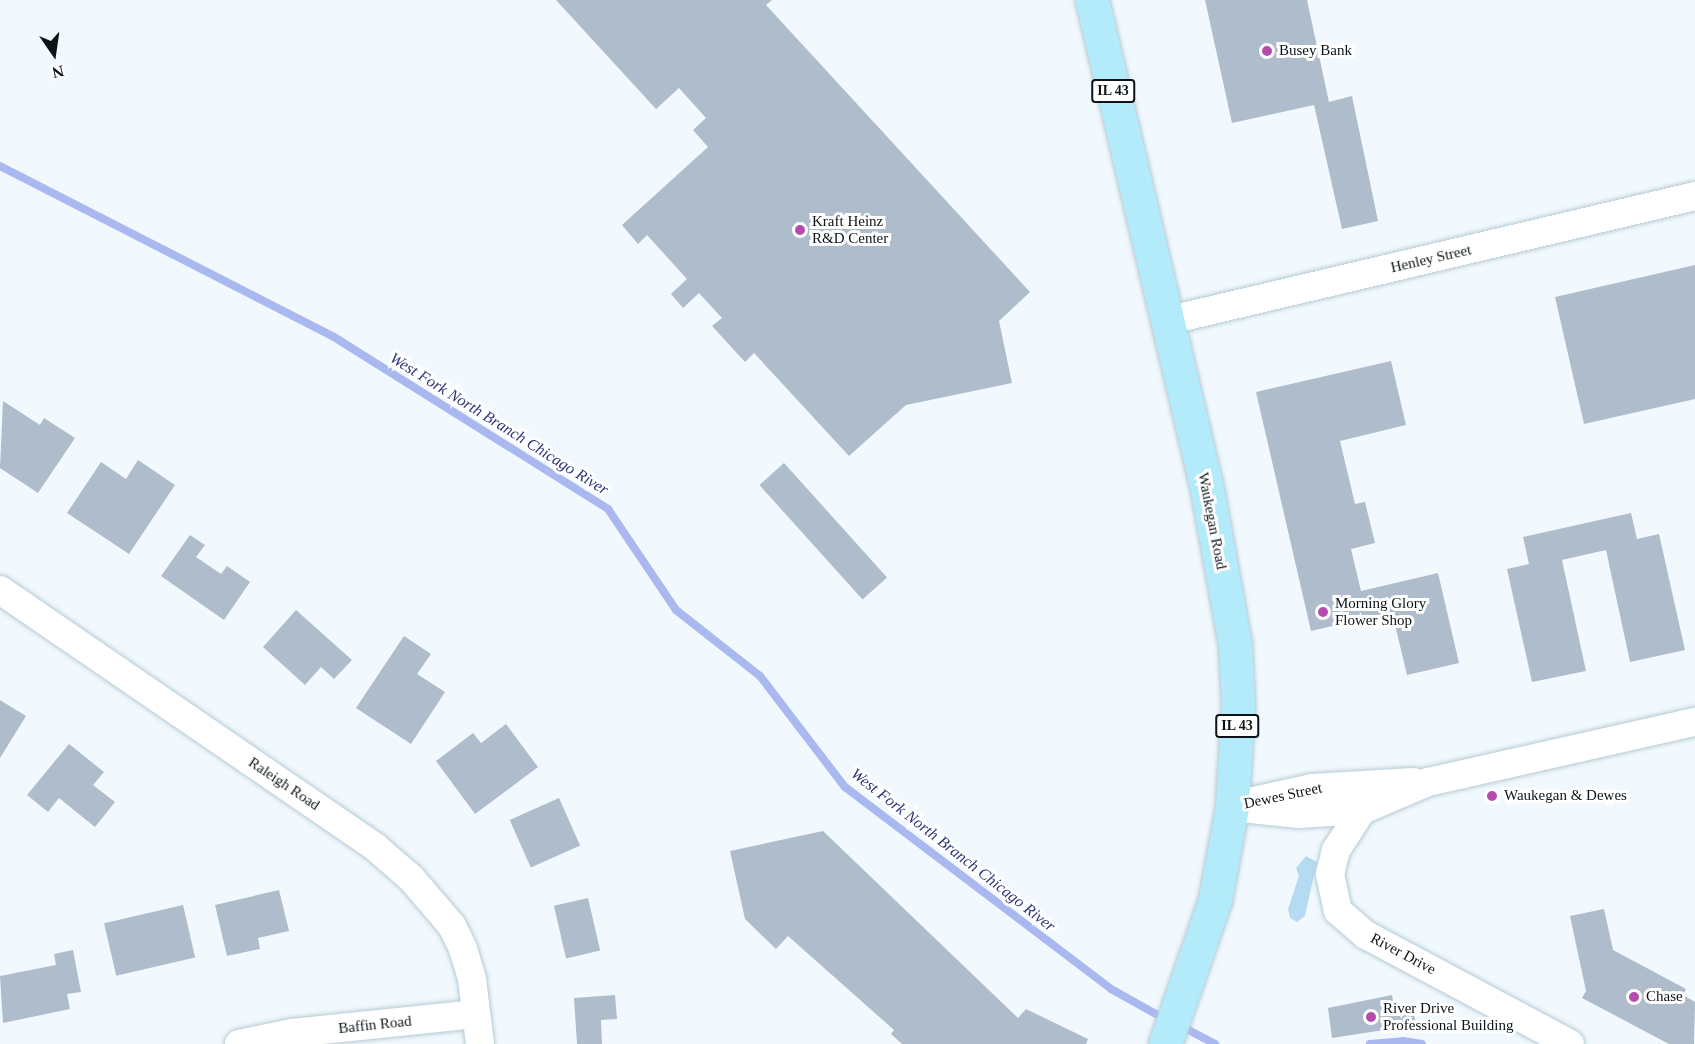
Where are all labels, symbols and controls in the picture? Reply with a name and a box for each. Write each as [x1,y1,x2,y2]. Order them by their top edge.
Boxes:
north arrow [24,24,84,84]
place label: Busey Bank [1279,42,1352,60]
marker: Busey Bank [1260,44,1274,58]
text: N [51,62,66,82]
road number: IL 43 [1090,80,1136,102]
place label: Kraft Heinz R&D Center [812,212,888,247]
marker: Kraft Heinz R&D Center [793,223,807,237]
street label: Henley Street [1389,241,1473,277]
water label: West Fork North Branch Chicago River [386,349,612,499]
street label: Waukegan Road [1194,471,1230,571]
place label: Morning Glory Flower Shop [1335,594,1426,629]
marker: Morning Glory Flower Shop [1316,605,1330,619]
road number: IL 43 [1214,715,1260,737]
street label: Raleigh Road [245,754,323,814]
water label: West Fork North Branch Chicago River [847,764,1059,936]
street label: Dewes Street [1242,779,1324,813]
place label: Waukegan & Dewes [1504,787,1627,805]
marker: Waukegan & Dewes [1485,789,1499,803]
street label: River Drive [1367,929,1439,979]
place label: Chase [1646,988,1683,1006]
marker: Chase [1627,990,1641,1004]
place label: River Drive Professional Building [1383,999,1513,1034]
marker: River Drive Professional Building [1364,1010,1378,1024]
street label: Baffin Road [338,1012,412,1038]

